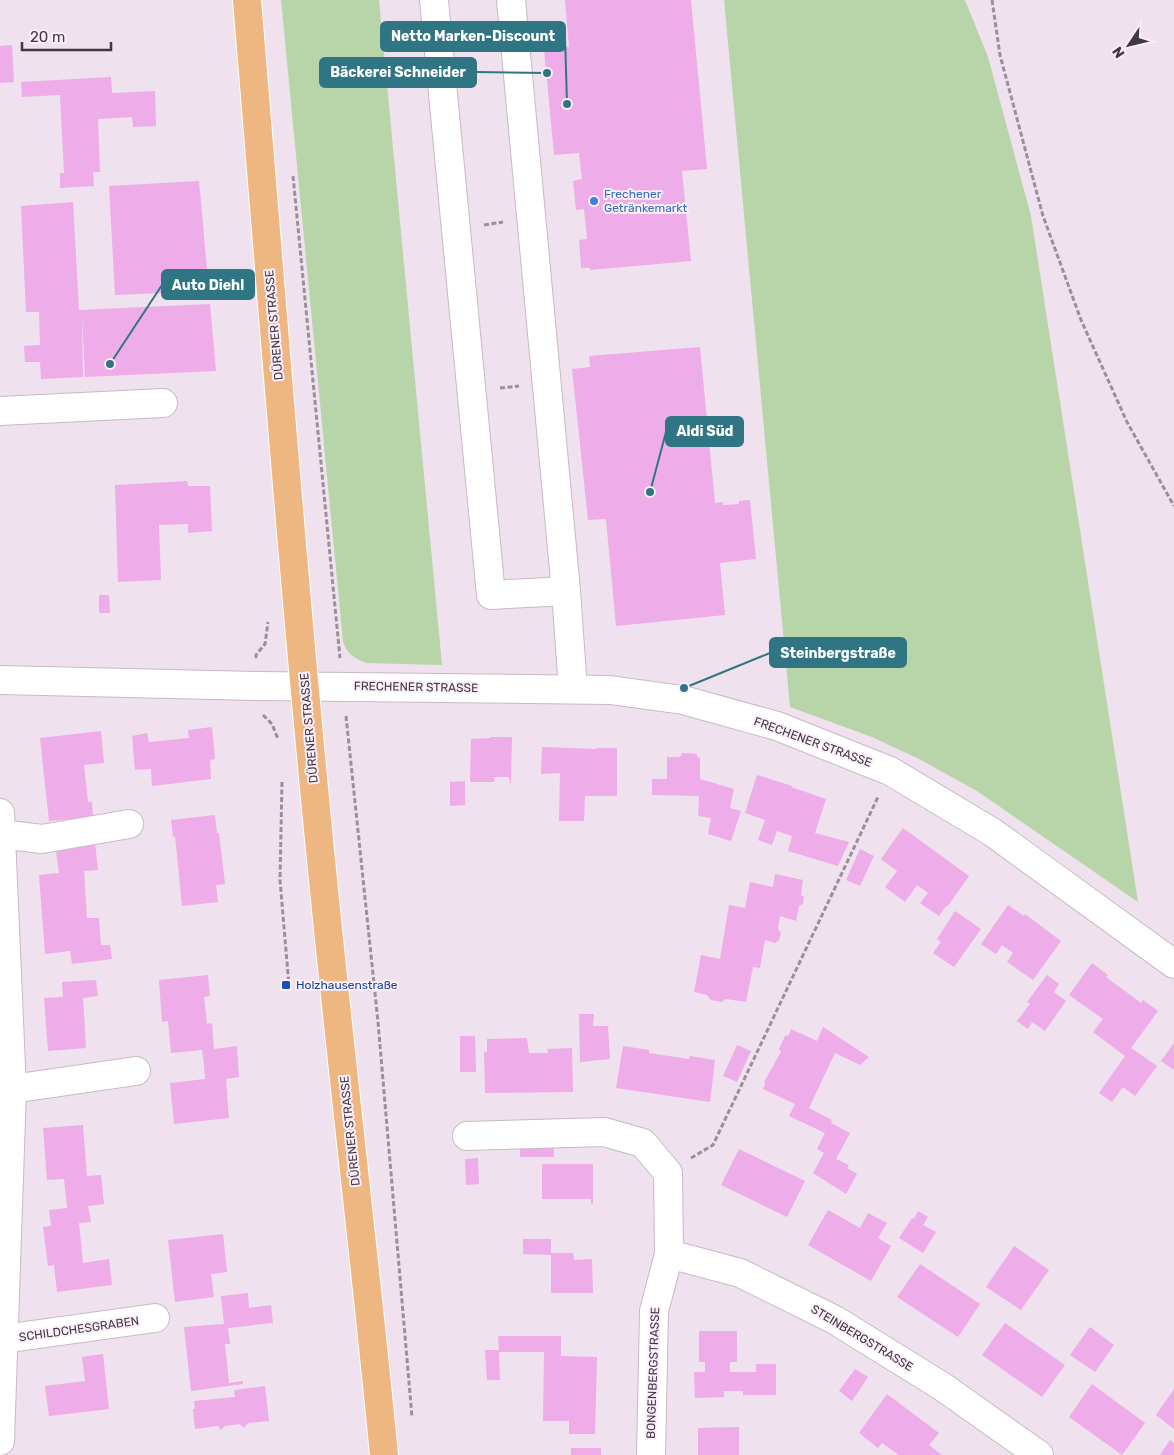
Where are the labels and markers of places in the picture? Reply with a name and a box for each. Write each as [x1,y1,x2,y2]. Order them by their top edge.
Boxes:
callout: Netto Marken-Discount [381,22,565,51]
callout: Bäckerei Schneider [320,58,476,87]
place label: Frechener Getränkemarkt [604,187,688,215]
marker: Frechener Getränkemarkt [588,195,600,207]
callout: Auto Diehl [162,270,254,299]
callout: Aldi Süd [666,417,743,446]
callout: Steinbergstraße [770,638,906,667]
place label: Holzhausenstraße [296,978,398,992]
marker: Holzhausenstraße [280,979,292,991]

